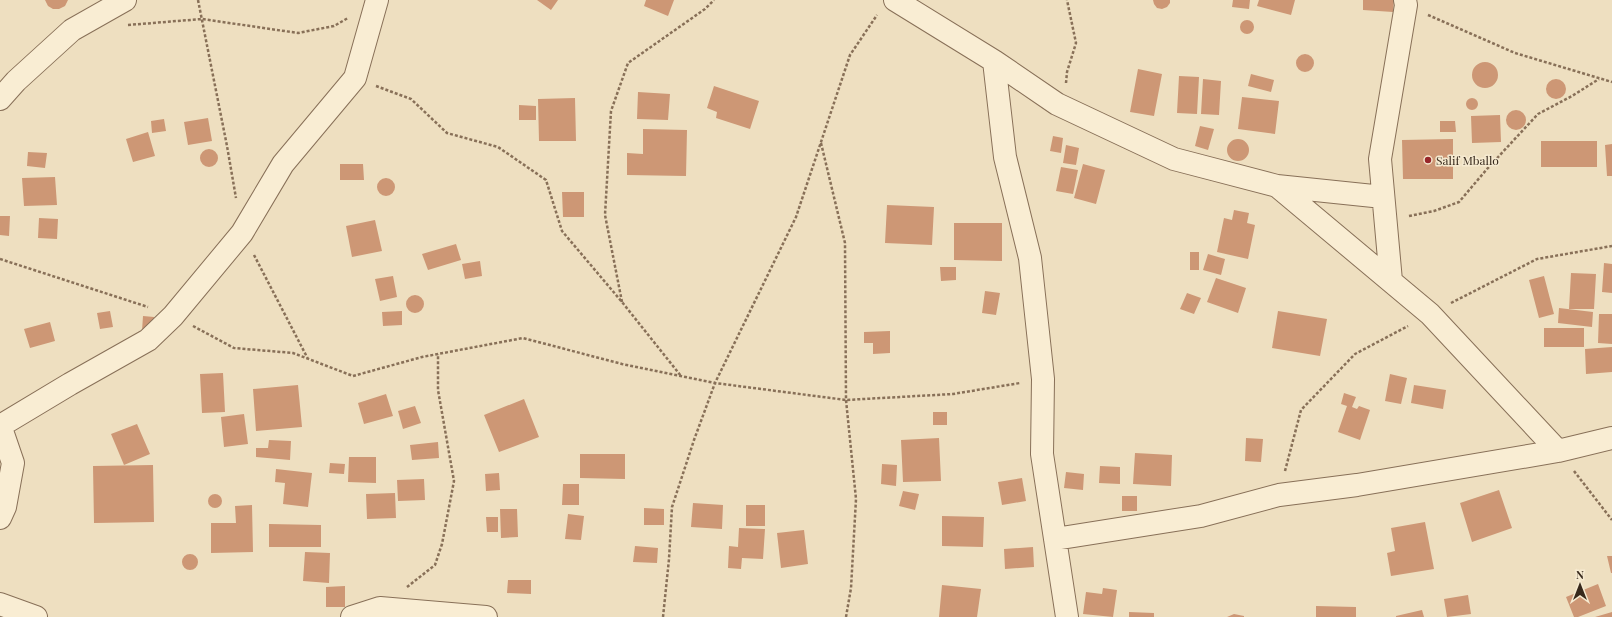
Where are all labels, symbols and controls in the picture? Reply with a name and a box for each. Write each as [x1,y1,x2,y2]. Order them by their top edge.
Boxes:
place label: Salif Mballo [1436,152,1499,168]
marker: Salif Mballo [1423,155,1433,165]
north arrow [1560,565,1600,605]
text: N [1576,567,1584,582]

